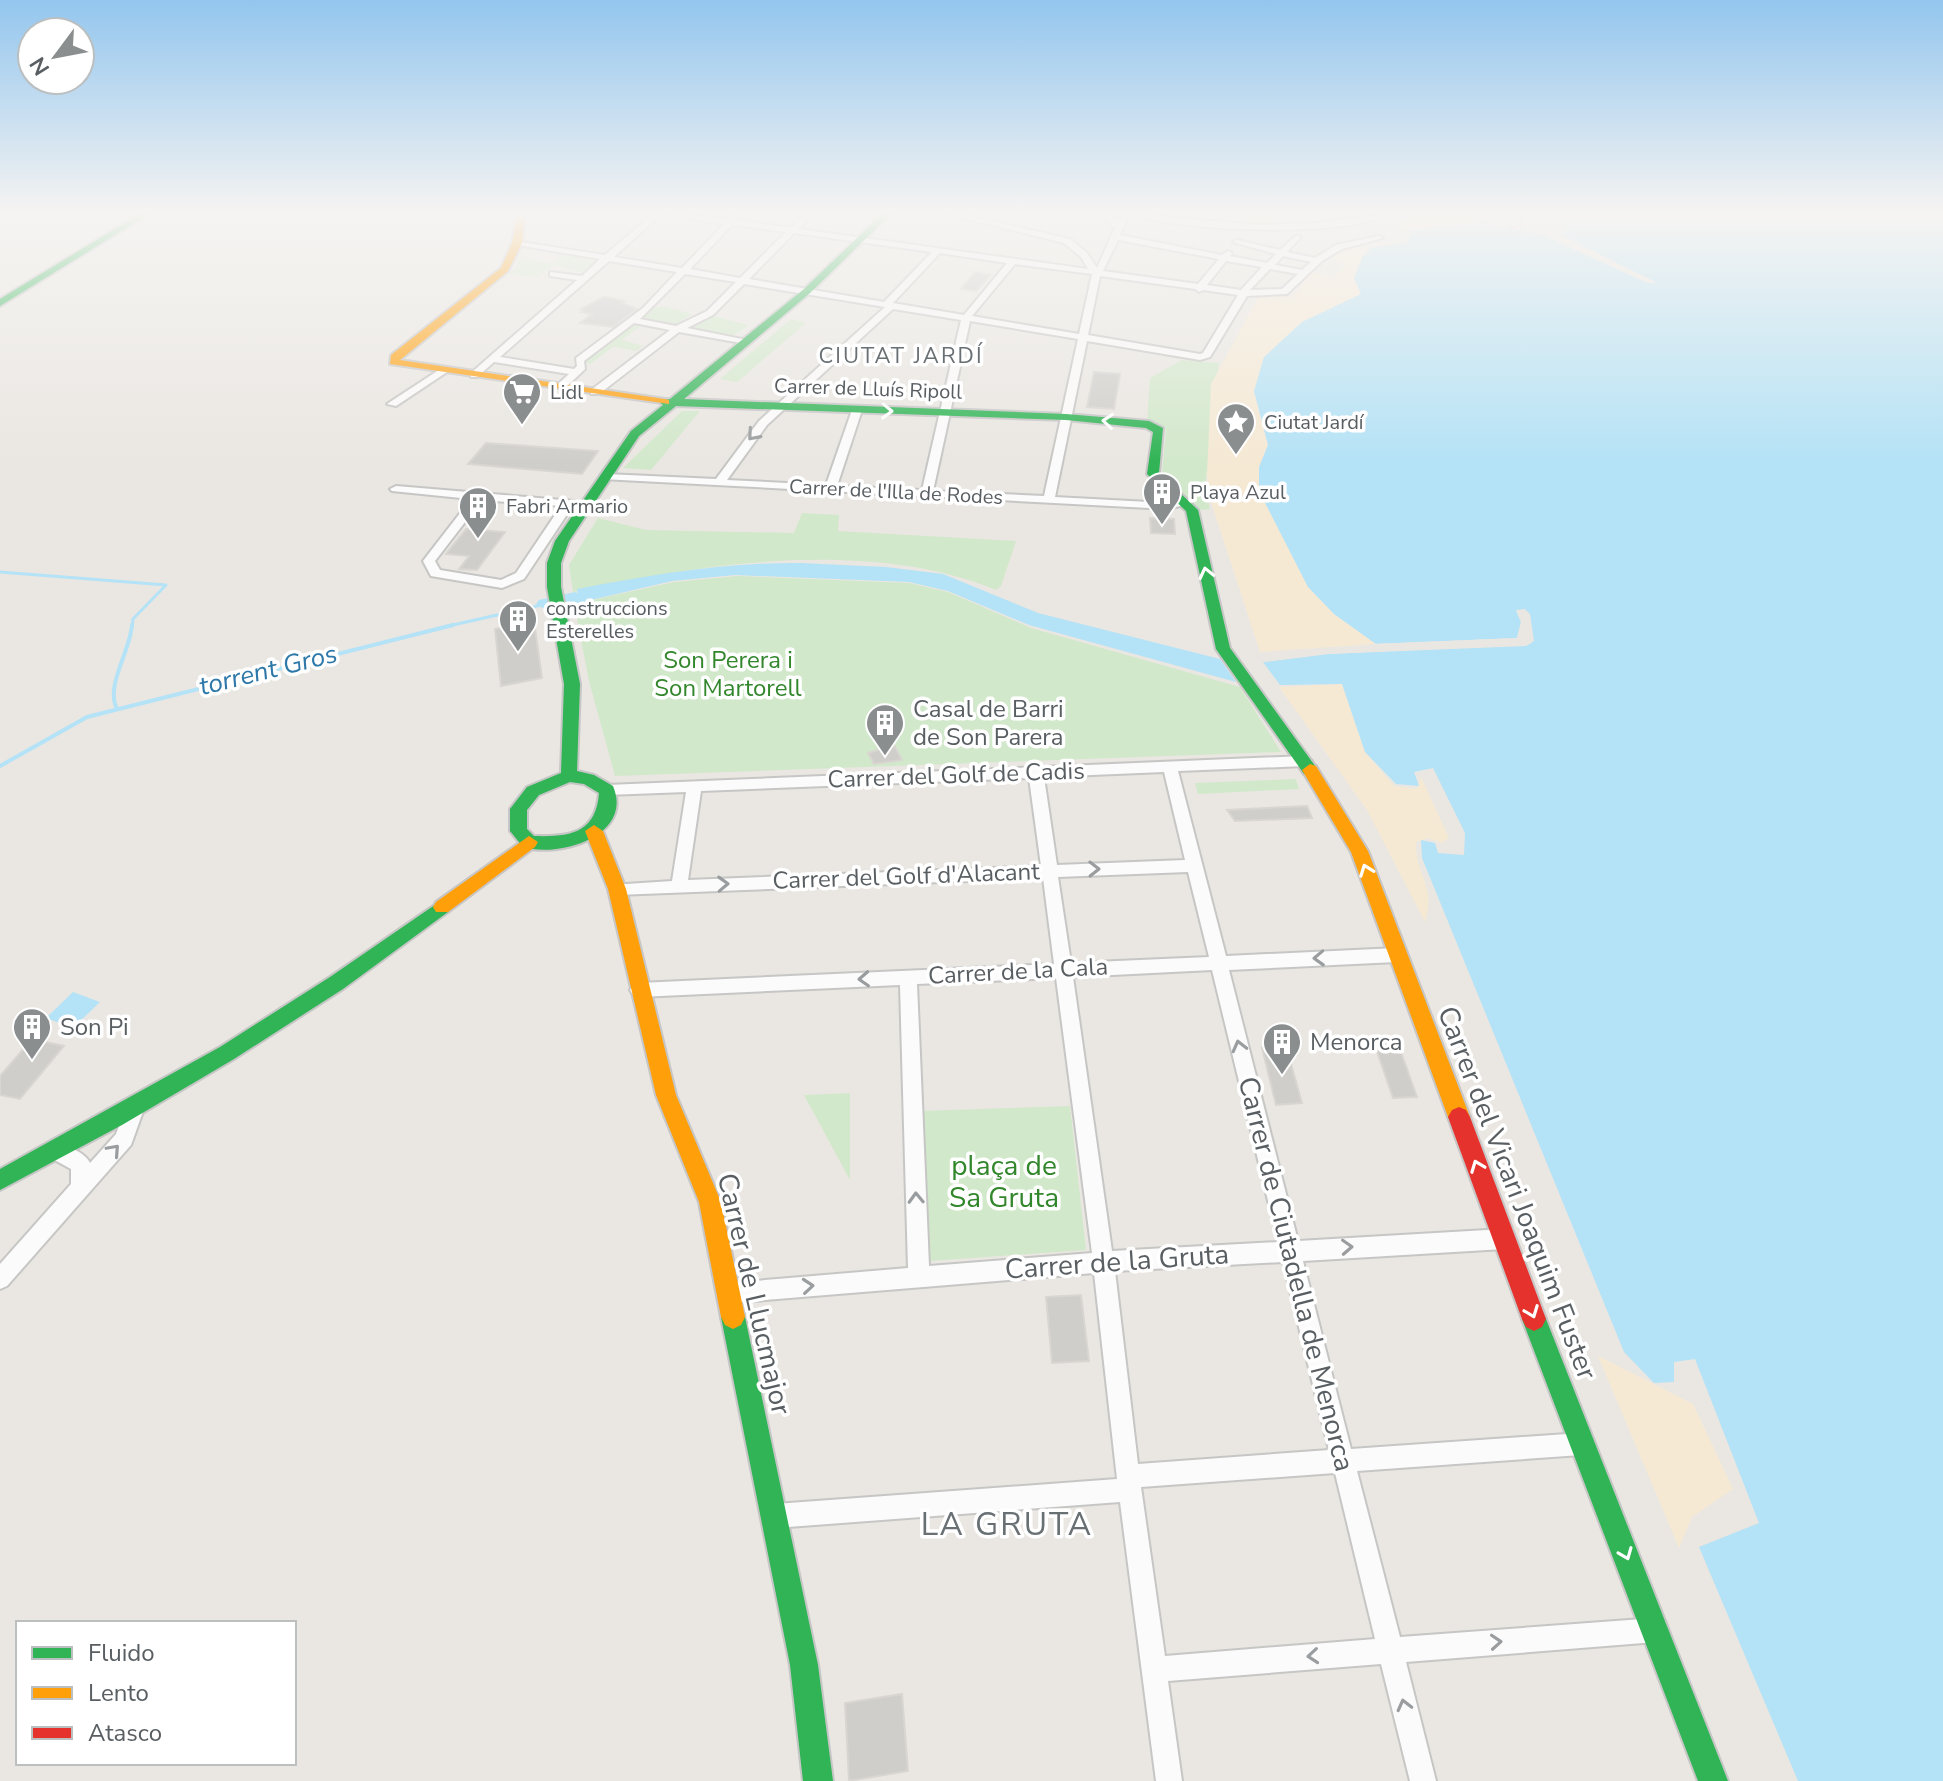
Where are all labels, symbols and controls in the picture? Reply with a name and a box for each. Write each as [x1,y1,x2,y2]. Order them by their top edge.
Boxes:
north arrow [16,16,96,96]
text: N [23,51,57,81]
district label: CIUTAT JARDÍ [818,341,984,371]
supermarket icon: Lidl [501,371,543,426]
street label: Carrer de Lluís Ripoll [773,372,963,406]
place label: Lidl [550,379,583,406]
place icon: Ciutat Jardí [1215,401,1257,456]
one-way arrow [881,403,894,420]
place label: Ciutat Jardí [1264,409,1365,436]
one-way arrow [1101,413,1114,430]
one-way arrow [748,425,763,440]
building icon: Playa Azul [1141,471,1183,526]
street label: Carrer de l'Illa de Rodes [788,473,1004,511]
place label: Playa Azul [1190,479,1286,506]
building icon: Fabri Armario [457,485,499,540]
place label: Fabri Armario [506,493,628,520]
one-way arrow [1198,567,1215,581]
place label: construccions Esterelles [546,595,668,645]
building icon: construccions Esterelles [497,598,539,653]
water label: torrent Gros [195,636,341,704]
park label: Son Perera i Son Martorell [654,644,802,704]
place label: Casal de Barri de Son Parera [913,693,1064,753]
building icon: Casal de Barri de Son Parera [864,702,906,757]
street label: Carrer del Golf de Cadis [827,755,1085,795]
street label: Carrer del Golf d'Alacant [772,855,1041,897]
one-way arrow [1088,860,1101,877]
one-way arrow [1359,864,1376,878]
one-way arrow [717,875,730,892]
one-way arrow [1312,949,1325,966]
street label: Carrer de la Cala [927,950,1109,992]
one-way arrow [857,970,870,987]
street label: Carrer del Vicari Joaquim Fuster [1428,1001,1606,1385]
building icon: Son Pi [11,1006,53,1061]
place label: Son Pi [60,1011,129,1043]
building icon: Menorca [1261,1021,1303,1076]
place label: Menorca [1310,1026,1402,1058]
one-way arrow [1232,1039,1249,1053]
street label: Carrer de Ciutadella de Menorca [1229,1073,1363,1475]
one-way arrow [104,1145,119,1160]
park label: plaça de Sa Gruta [949,1147,1059,1217]
one-way arrow [1470,1160,1487,1174]
street label: Carrer de Llucmajor [708,1169,800,1419]
one-way arrow [907,1191,924,1204]
street label: Carrer de la Gruta [1004,1235,1230,1289]
one-way arrow [1341,1238,1354,1255]
one-way arrow [802,1278,815,1295]
one-way arrow [1522,1304,1539,1318]
district label: LA GRUTA [921,1503,1093,1546]
one-way arrow [1616,1546,1633,1560]
legend [16,1621,296,1765]
one-way arrow [1490,1634,1503,1651]
text: Fluido [88,1637,155,1669]
one-way arrow [1306,1647,1319,1664]
text: Lento [88,1677,149,1709]
one-way arrow [1397,1699,1414,1713]
text: Atasco [88,1717,162,1749]

